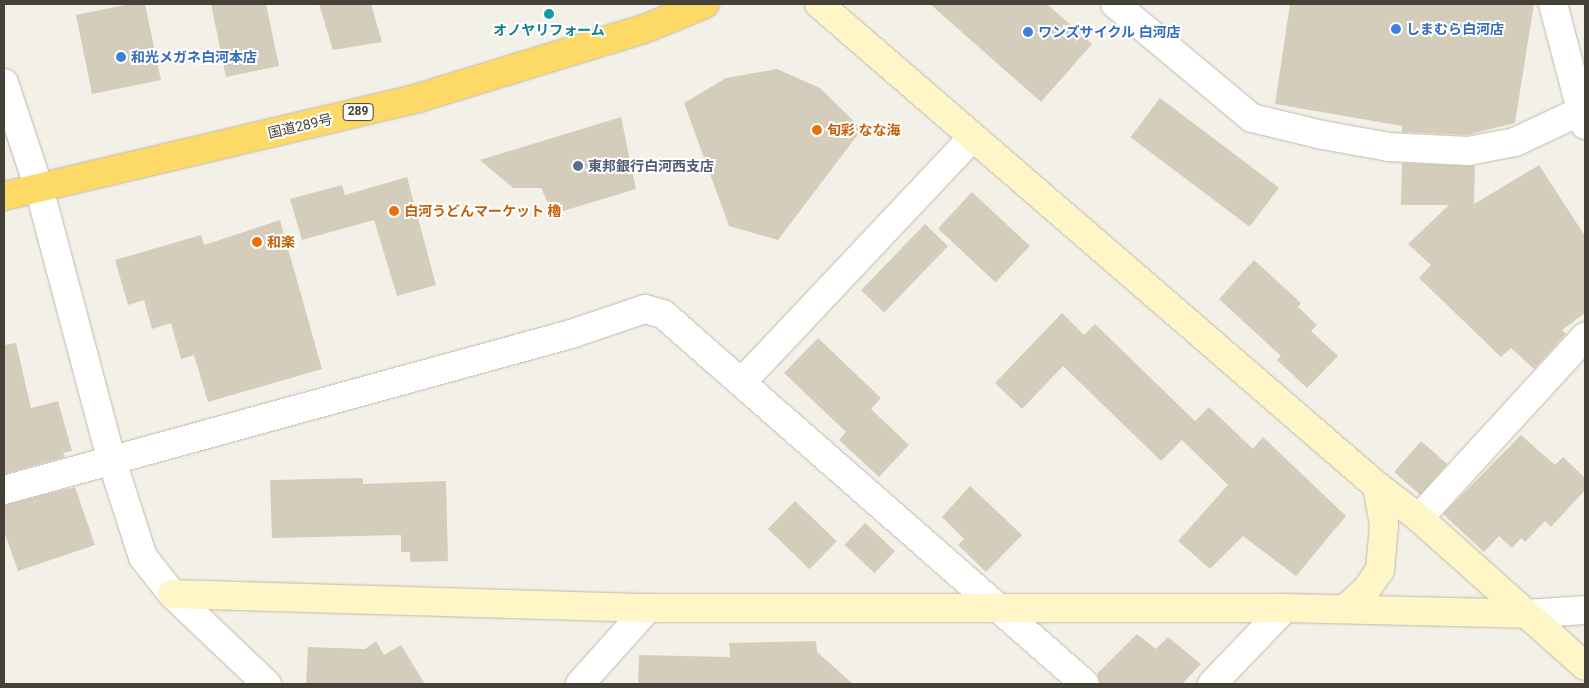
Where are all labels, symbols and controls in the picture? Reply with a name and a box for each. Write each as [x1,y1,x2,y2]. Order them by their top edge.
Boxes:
marker: オノヤリフォーム [543,8,555,20]
place label: しまむら白河店 [1406,21,1504,37]
place label: オノヤリフォーム [493,22,605,38]
marker: しまむら白河店 [1390,23,1402,35]
place label: ワンズサイクル 白河店 [1038,24,1181,40]
marker: ワンズサイクル 白河店 [1022,26,1034,38]
place label: 和光メガネ白河本店 [131,49,257,65]
marker: 和光メガネ白河本店 [115,51,127,63]
road number: 289 [342,102,374,121]
street label: 国道289号 [266,110,334,142]
place label: 旬彩 なな海 [827,122,900,138]
marker: 旬彩 なな海 [811,124,823,136]
place label: 東邦銀行白河西支店 [588,158,714,174]
marker: 東邦銀行白河西支店 [572,160,584,172]
place label: 白河うどんマーケット 櫓 [404,203,561,219]
marker: 白河うどんマーケット 櫓 [388,205,400,217]
place label: 和楽 [267,234,295,250]
marker: 和楽 [251,236,263,248]

